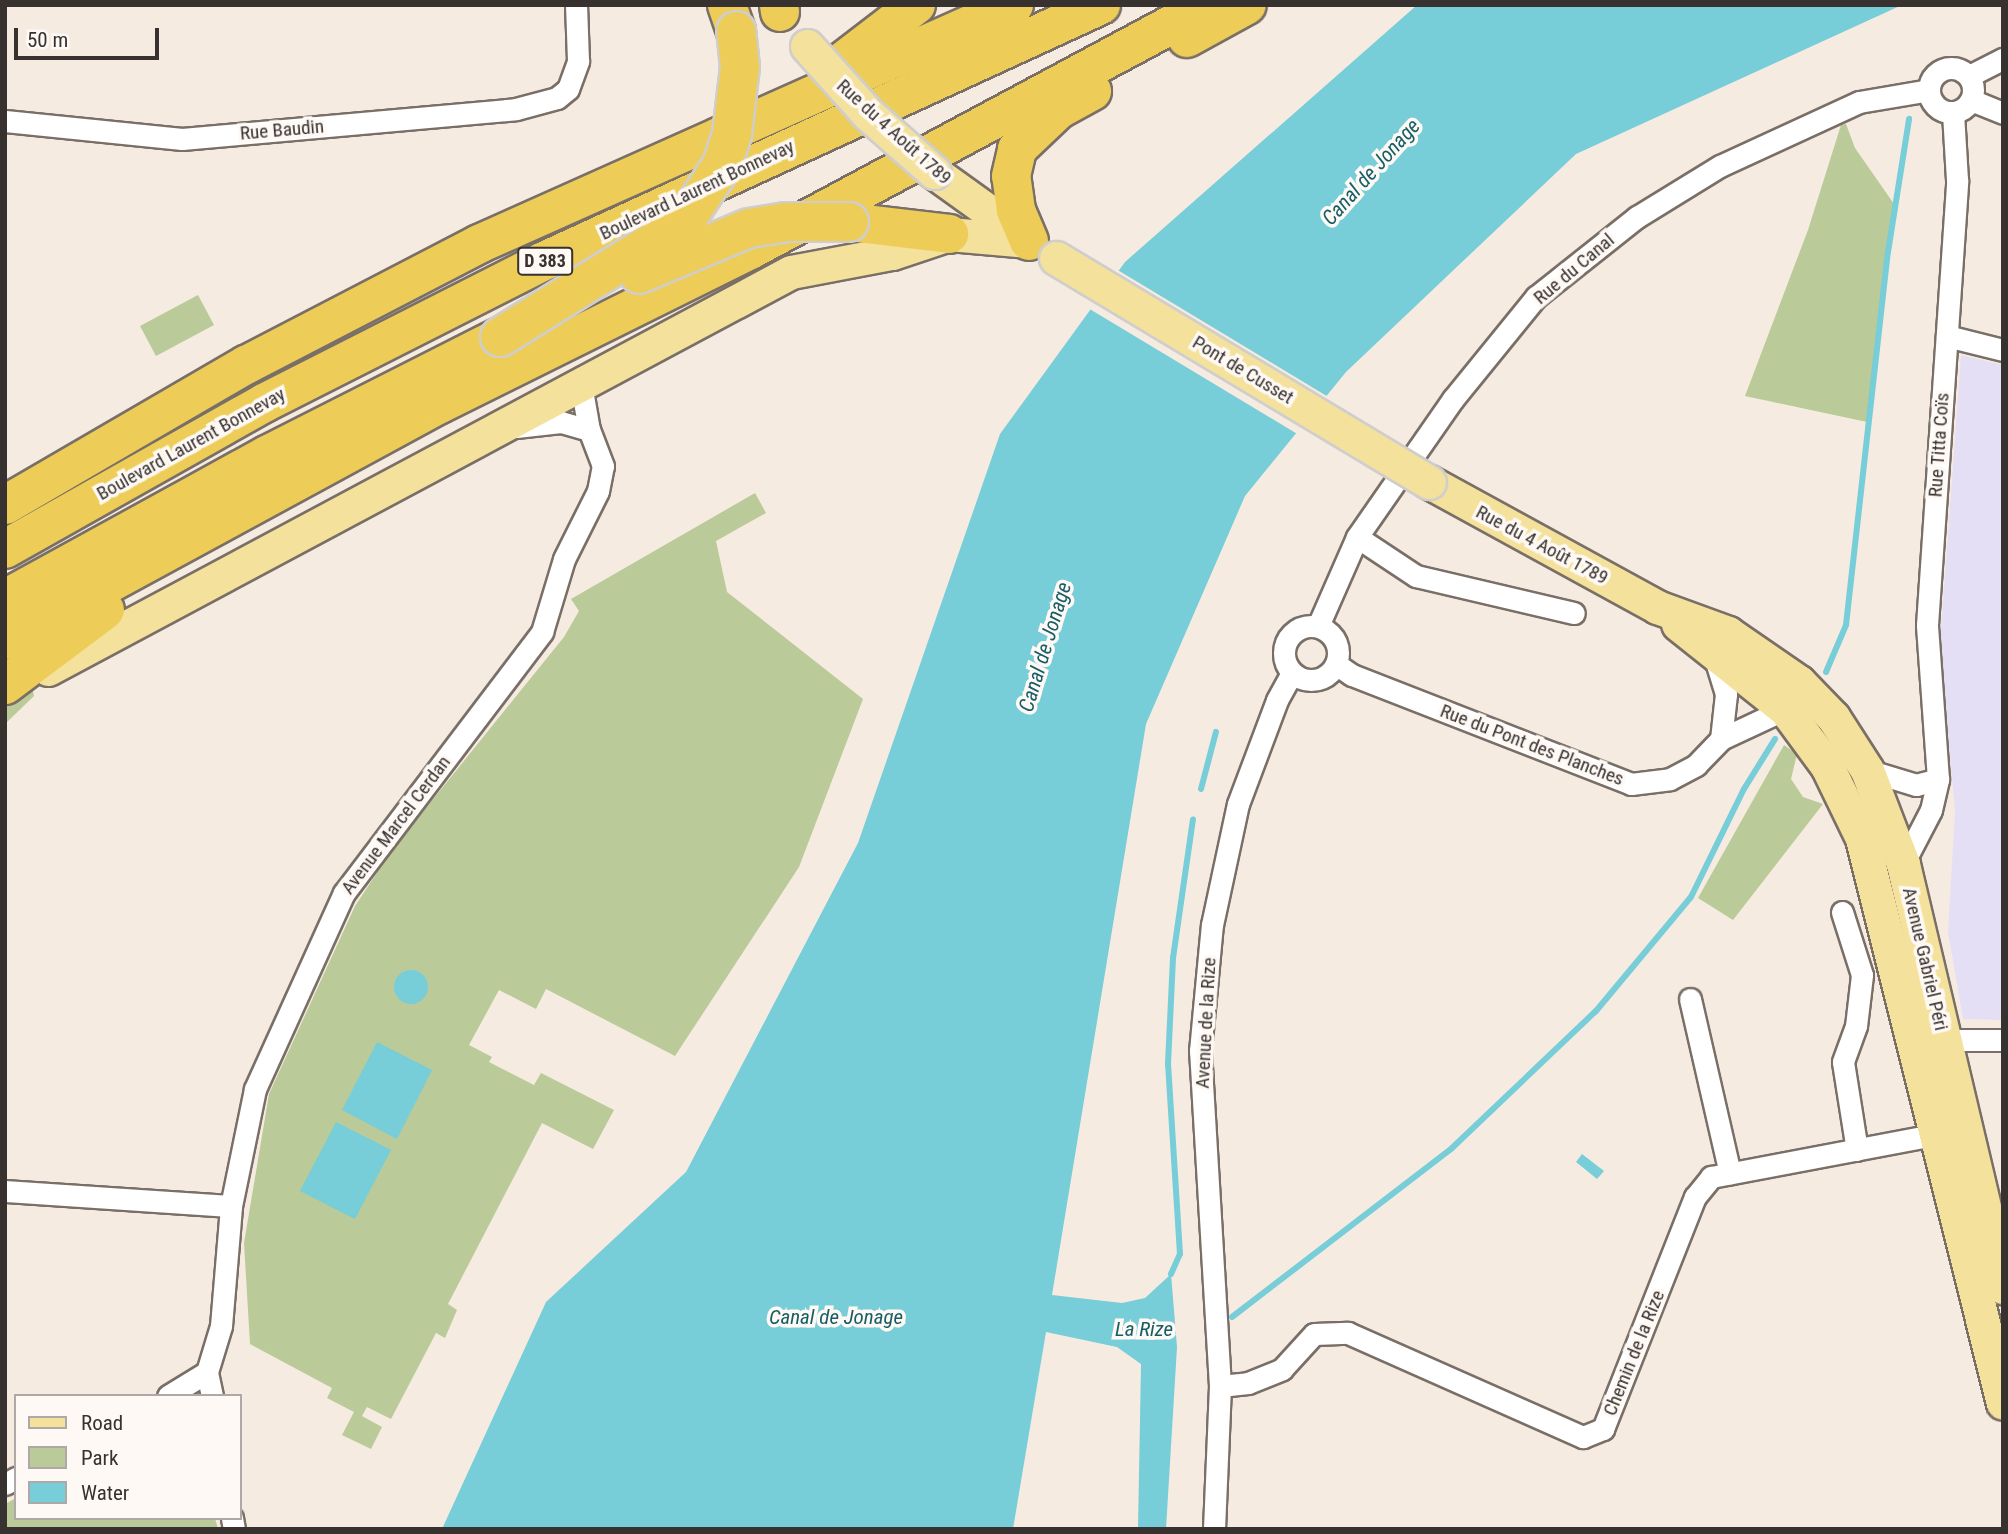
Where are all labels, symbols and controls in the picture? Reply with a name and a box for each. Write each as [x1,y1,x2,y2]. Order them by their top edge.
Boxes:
scale bar [18,14,163,58]
text: 50 m [27,28,68,52]
street label: Rue du 4 Août 1789 [832,75,956,189]
water label: Canal de Jonage [1317,114,1425,230]
street label: Rue Baudin [239,115,325,145]
street label: Boulevard Laurent Bonnevay [596,135,798,245]
street label: Rue du Canal [1529,229,1619,309]
road number: D 383 [517,246,573,276]
street label: Pont de Cusset [1188,331,1298,409]
street label: Boulevard Laurent Bonnevay [93,383,289,505]
street label: Rue Titta Coïs [1924,392,1954,498]
street label: Rue du 4 Août 1789 [1472,501,1612,589]
water label: Canal de Jonage [1013,579,1077,715]
street label: Rue du Pont des Planches [1437,699,1627,791]
street label: Avenue Marcel Cerdan [336,751,456,899]
street label: Avenue Gabriel Péri [1897,885,1953,1033]
street label: Avenue de la Rize [1191,957,1221,1089]
street label: Chemin de la Rize [1598,1287,1670,1419]
water label: Canal de Jonage [769,1304,903,1330]
water label: La Rize [1115,1316,1173,1342]
legend [14,1394,242,1520]
text: Road [81,1411,123,1435]
text: Park [81,1446,118,1470]
text: Water [81,1481,129,1505]

